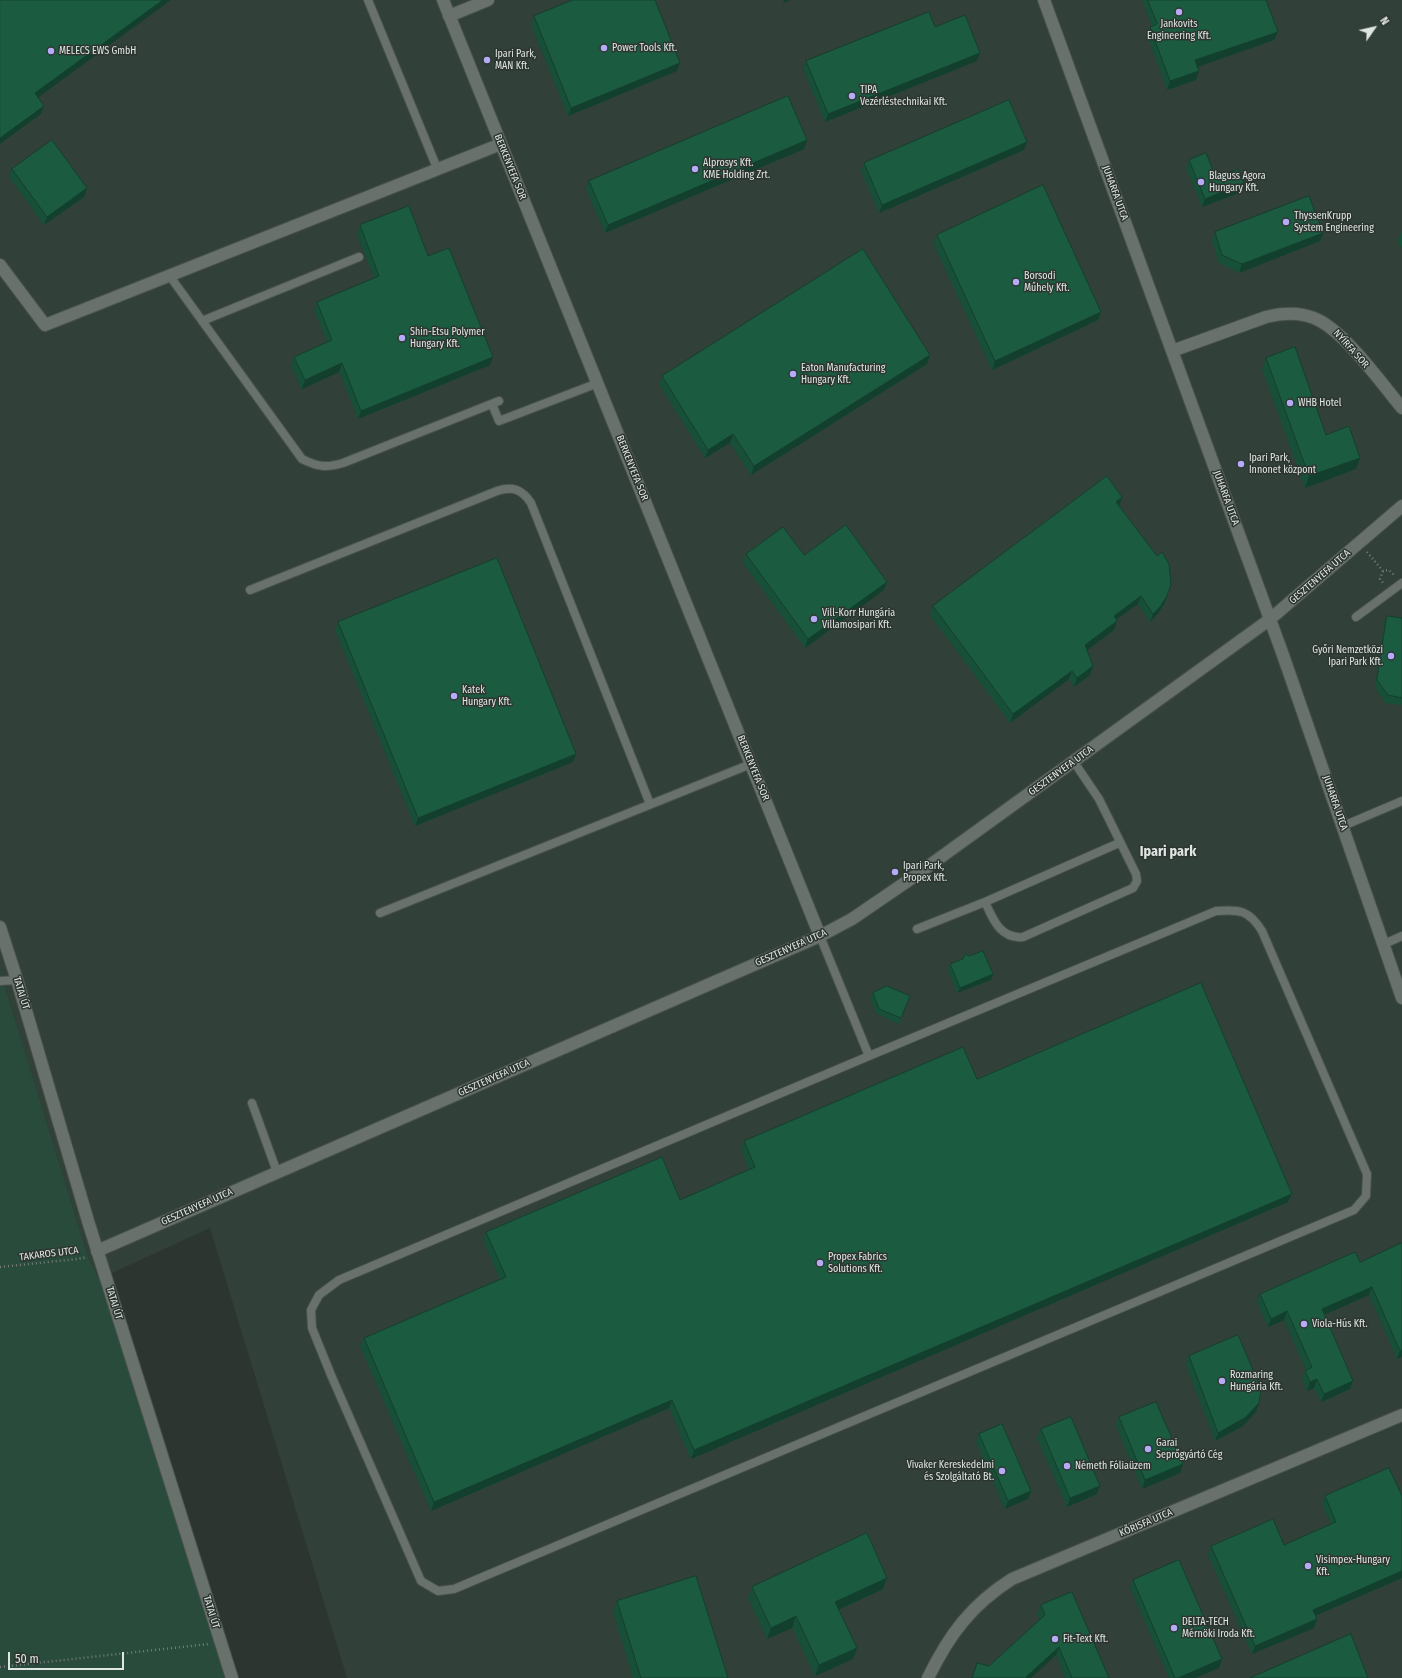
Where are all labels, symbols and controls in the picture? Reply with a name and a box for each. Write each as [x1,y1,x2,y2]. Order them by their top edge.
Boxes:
marker: Jankovits Engineering Kft. [1174,7,1184,17]
north arrow [1354,8,1394,48]
text: N [1377,15,1392,27]
place label: Jankovits Engineering Kft. [1147,18,1211,42]
place label: Power Tools Kft. [612,42,677,54]
marker: Power Tools Kft. [599,43,609,53]
place label: MELECS EWS GmbH [59,45,136,57]
marker: MELECS EWS GmbH [46,46,56,56]
place label: Ipari Park, MAN Kft. [495,48,536,72]
marker: Ipari Park, MAN Kft. [482,55,492,65]
place label: TIPA Vezérléstechnikai Kft. [860,84,947,108]
marker: TIPA Vezérléstechnikai Kft. [847,91,857,101]
street label: BERKENYEFA SOR [491,133,529,201]
place label: Alprosys Kft. KME Holding Zrt. [703,157,770,180]
marker: Alprosys Kft. KME Holding Zrt. [690,164,700,174]
street label: JUHARFA UTCA [1100,164,1130,222]
place label: Blaguss Agora Hungary Kft. [1209,170,1266,194]
marker: Blaguss Agora Hungary Kft. [1196,177,1206,187]
place label: ThyssenKrupp System Engineering [1294,210,1374,234]
marker: ThyssenKrupp System Engineering [1281,217,1291,227]
place label: Borsodi Műhely Kft. [1024,270,1070,294]
marker: Borsodi Műhely Kft. [1011,277,1021,287]
place label: Shin-Etsu Polymer Hungary Kft. [410,326,485,350]
street label: NYÍRFA SOR [1331,327,1371,371]
marker: Shin-Etsu Polymer Hungary Kft. [397,333,407,343]
place label: Eaton Manufacturing Hungary Kft. [801,362,885,386]
marker: Eaton Manufacturing Hungary Kft. [788,369,798,379]
place label: WHB Hotel [1298,397,1341,409]
marker: WHB Hotel [1285,398,1295,408]
street label: BERKENYEFA SOR [613,434,651,502]
place label: Ipari Park, Innonet központ [1249,452,1316,476]
marker: Ipari Park, Innonet központ [1236,459,1246,469]
street label: JUHARFA UTCA [1211,469,1241,527]
street label: GESZTENYEFA UTCA [1287,547,1353,607]
place label: Vill-Korr Hungária Villamosipari Kft. [822,607,895,630]
marker: Vill-Korr Hungária Villamosipari Kft. [809,614,819,624]
place label: Győri Nemzetközi Ipari Park Kft. [1312,644,1383,668]
marker: Győri Nemzetközi Ipari Park Kft. [1386,651,1396,661]
place label: Katek Hungary Kft. [462,684,512,708]
marker: Katek Hungary Kft. [449,691,459,701]
street label: BERKENYEFA SOR [734,734,772,802]
street label: GESZTENYEFA UTCA [1026,744,1096,798]
street label: JUHARFA UTCA [1320,774,1350,832]
district label: Ipari park [1140,844,1196,860]
place label: Ipari Park, Propex Kft. [903,860,947,884]
marker: Ipari Park, Propex Kft. [890,867,900,877]
street label: GESZTENYEFA UTCA [753,927,829,969]
street label: TATAI ÚT [10,975,32,1011]
street label: GESZTENYEFA UTCA [456,1057,532,1099]
street label: GESZTENYEFA UTCA [159,1186,235,1228]
street label: TAKAROS UTCA [19,1244,79,1264]
place label: Propex Fabrics Solutions Kft. [828,1251,887,1274]
marker: Propex Fabrics Solutions Kft. [815,1258,825,1268]
street label: TATAI ÚT [103,1285,125,1321]
place label: Viola-Hús Kft. [1312,1318,1367,1330]
marker: Viola-Hús Kft. [1299,1319,1309,1329]
place label: Rozmaring Hungária Kft. [1230,1369,1283,1392]
marker: Rozmaring Hungária Kft. [1217,1376,1227,1386]
place label: Garai Seprőgyártó Cég [1156,1437,1222,1460]
marker: Garai Seprőgyártó Cég [1143,1444,1153,1454]
place label: Vivaker Kereskedelmi és Szolgáltató Bt. [907,1459,994,1482]
place label: Németh Fóliaüzem [1075,1460,1151,1472]
marker: Németh Fóliaüzem [1062,1461,1072,1471]
marker: Vivaker Kereskedelmi és Szolgáltató Bt. [997,1466,1007,1476]
street label: KŐRISFA UTCA [1118,1506,1174,1540]
place label: Visimpex-Hungary Kft. [1316,1554,1390,1578]
marker: Visimpex-Hungary Kft. [1303,1561,1313,1571]
street label: TATAI ÚT [200,1594,222,1630]
place label: DELTA-TECH Mérnöki Iroda Kft. [1182,1616,1255,1640]
marker: DELTA-TECH Mérnöki Iroda Kft. [1169,1623,1179,1633]
place label: Fit-Text Kft. [1063,1633,1108,1645]
marker: Fit-Text Kft. [1050,1634,1060,1644]
scale bar [10,1644,126,1670]
text: 50 m [15,1652,39,1666]

